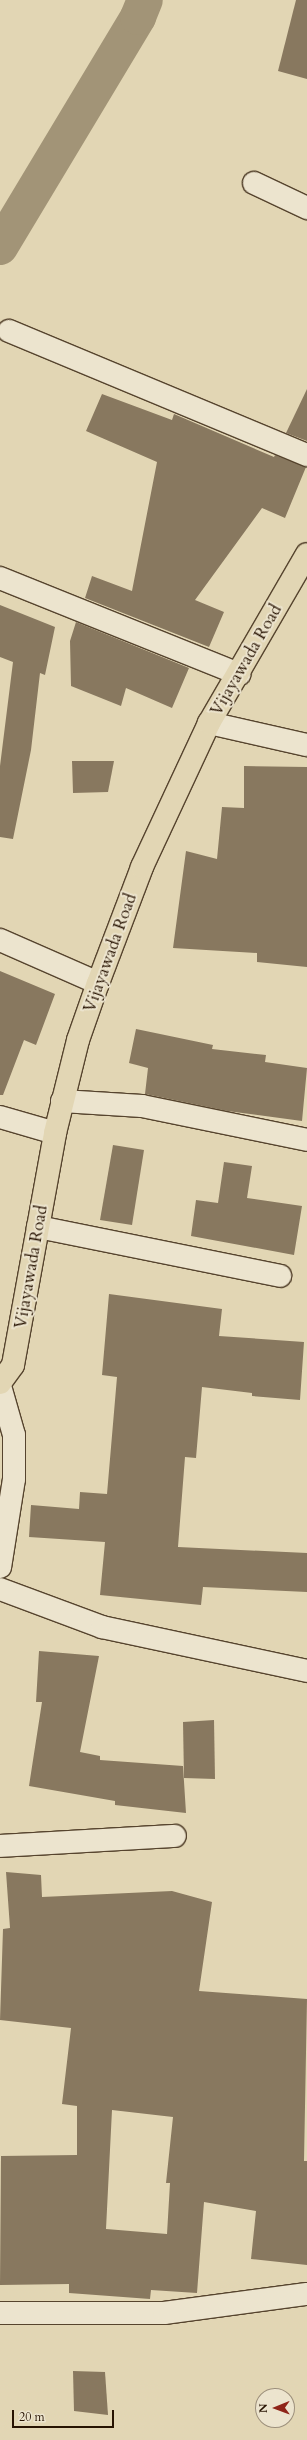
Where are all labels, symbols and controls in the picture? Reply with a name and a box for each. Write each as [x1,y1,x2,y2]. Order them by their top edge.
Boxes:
street label: Vijayawada Road [206,601,286,719]
street label: Vijayawada Road [79,891,141,1015]
street label: Vijayawada Road [10,1204,52,1330]
north arrow [255,2388,295,2428]
scale bar [14,2402,116,2428]
text: N [256,2403,271,2413]
text: 20 m [19,2409,45,2425]

